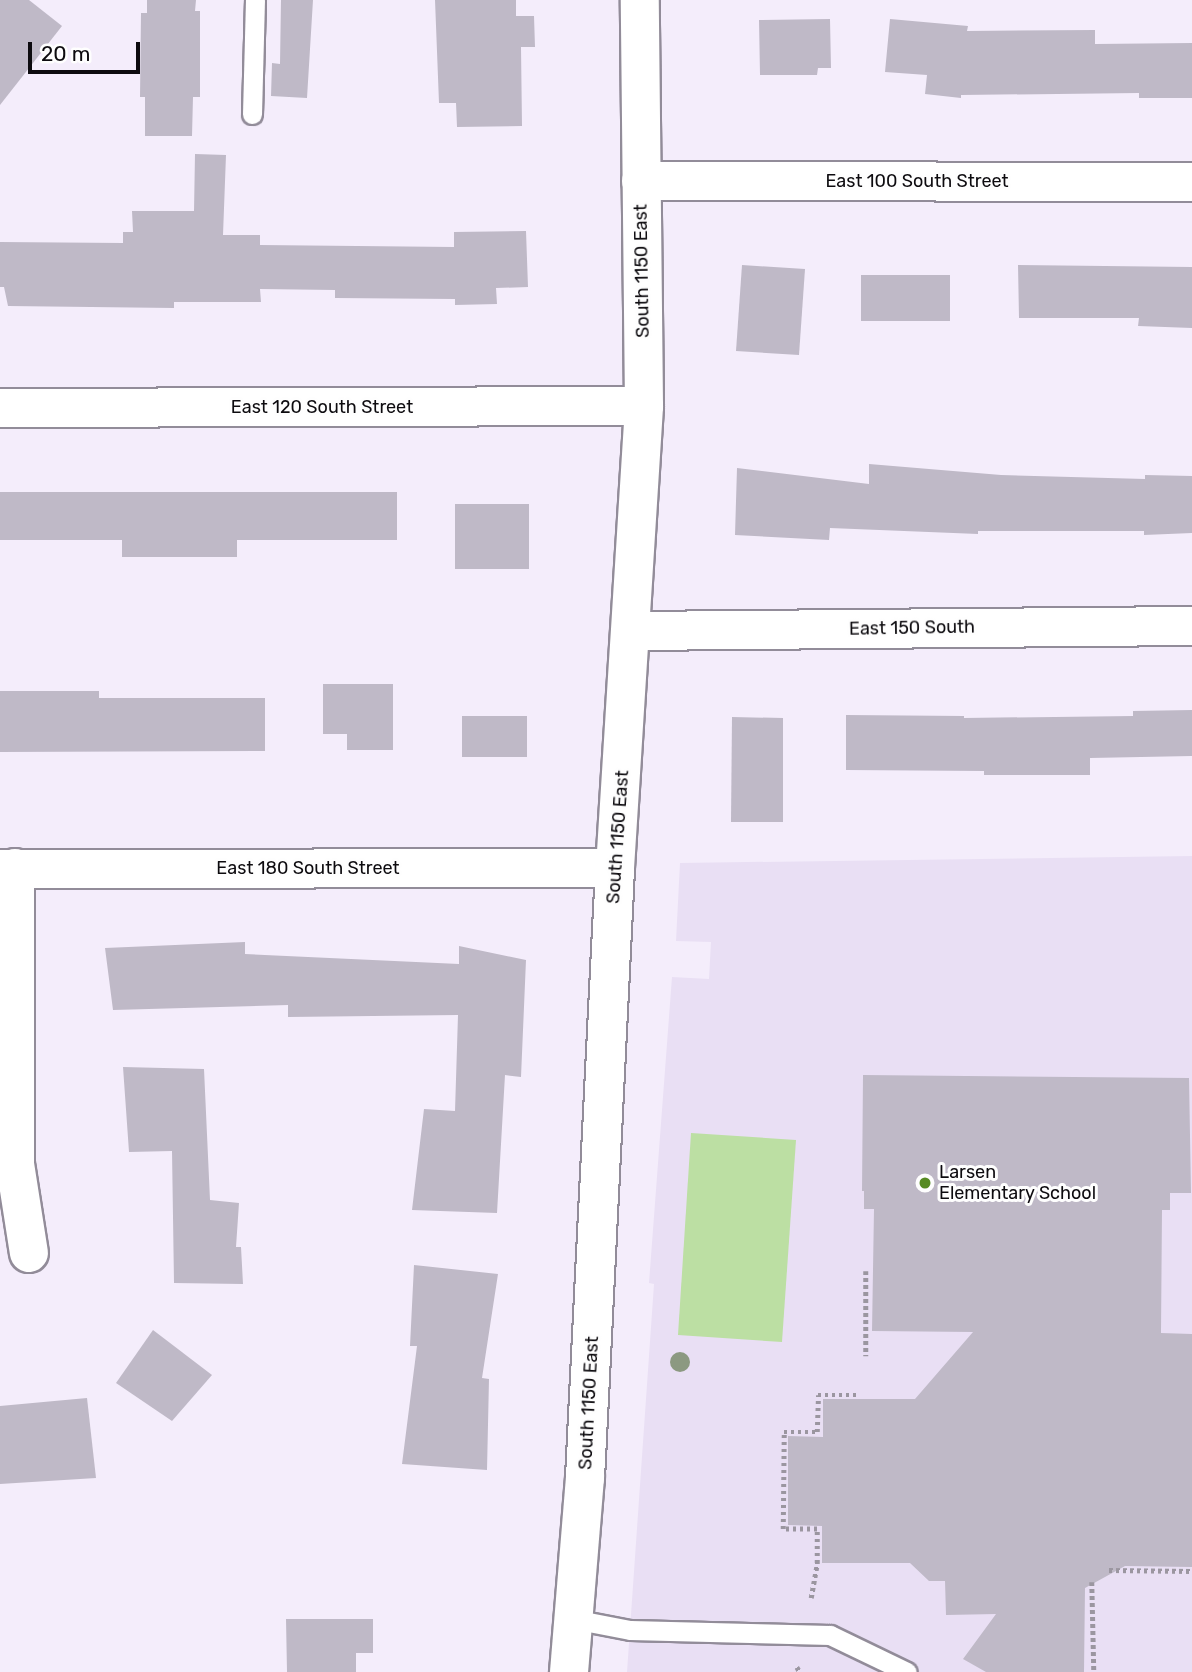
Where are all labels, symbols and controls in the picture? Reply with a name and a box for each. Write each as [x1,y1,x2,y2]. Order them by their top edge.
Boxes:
scale bar [32,28,144,72]
text: 20 m [41,41,90,66]
street label: East 100 South Street [825,170,1009,192]
street label: South 1150 East [630,204,654,338]
street label: East 120 South Street [231,396,413,418]
street label: East 150 South [849,616,975,640]
street label: South 1150 East [603,770,633,904]
street label: East 180 South Street [216,857,400,879]
place label: Larsen Elementary School [939,1162,1097,1204]
marker: Larsen Elementary School [917,1175,933,1191]
street label: South 1150 East [575,1336,603,1470]

